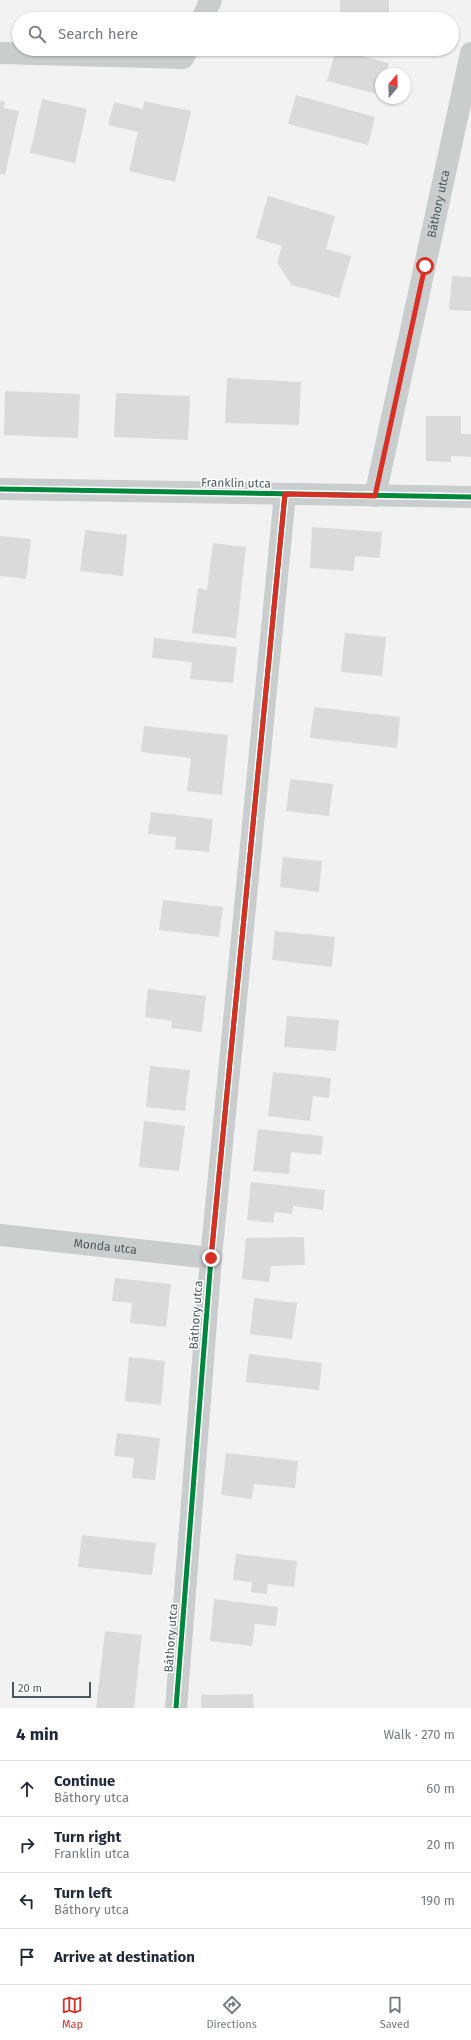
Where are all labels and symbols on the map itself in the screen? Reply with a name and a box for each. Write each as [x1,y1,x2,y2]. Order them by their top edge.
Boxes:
north arrow [375,68,411,104]
street label: Báthory utca [424,168,453,239]
route start [416,257,434,275]
street label: Franklin utca [201,475,271,491]
street label: Monda utca [73,1236,138,1257]
route end [202,1249,220,1267]
street label: Báthory utca [187,1280,205,1350]
street label: Báthory utca [162,1603,180,1673]
scale bar [12,1680,91,1699]

